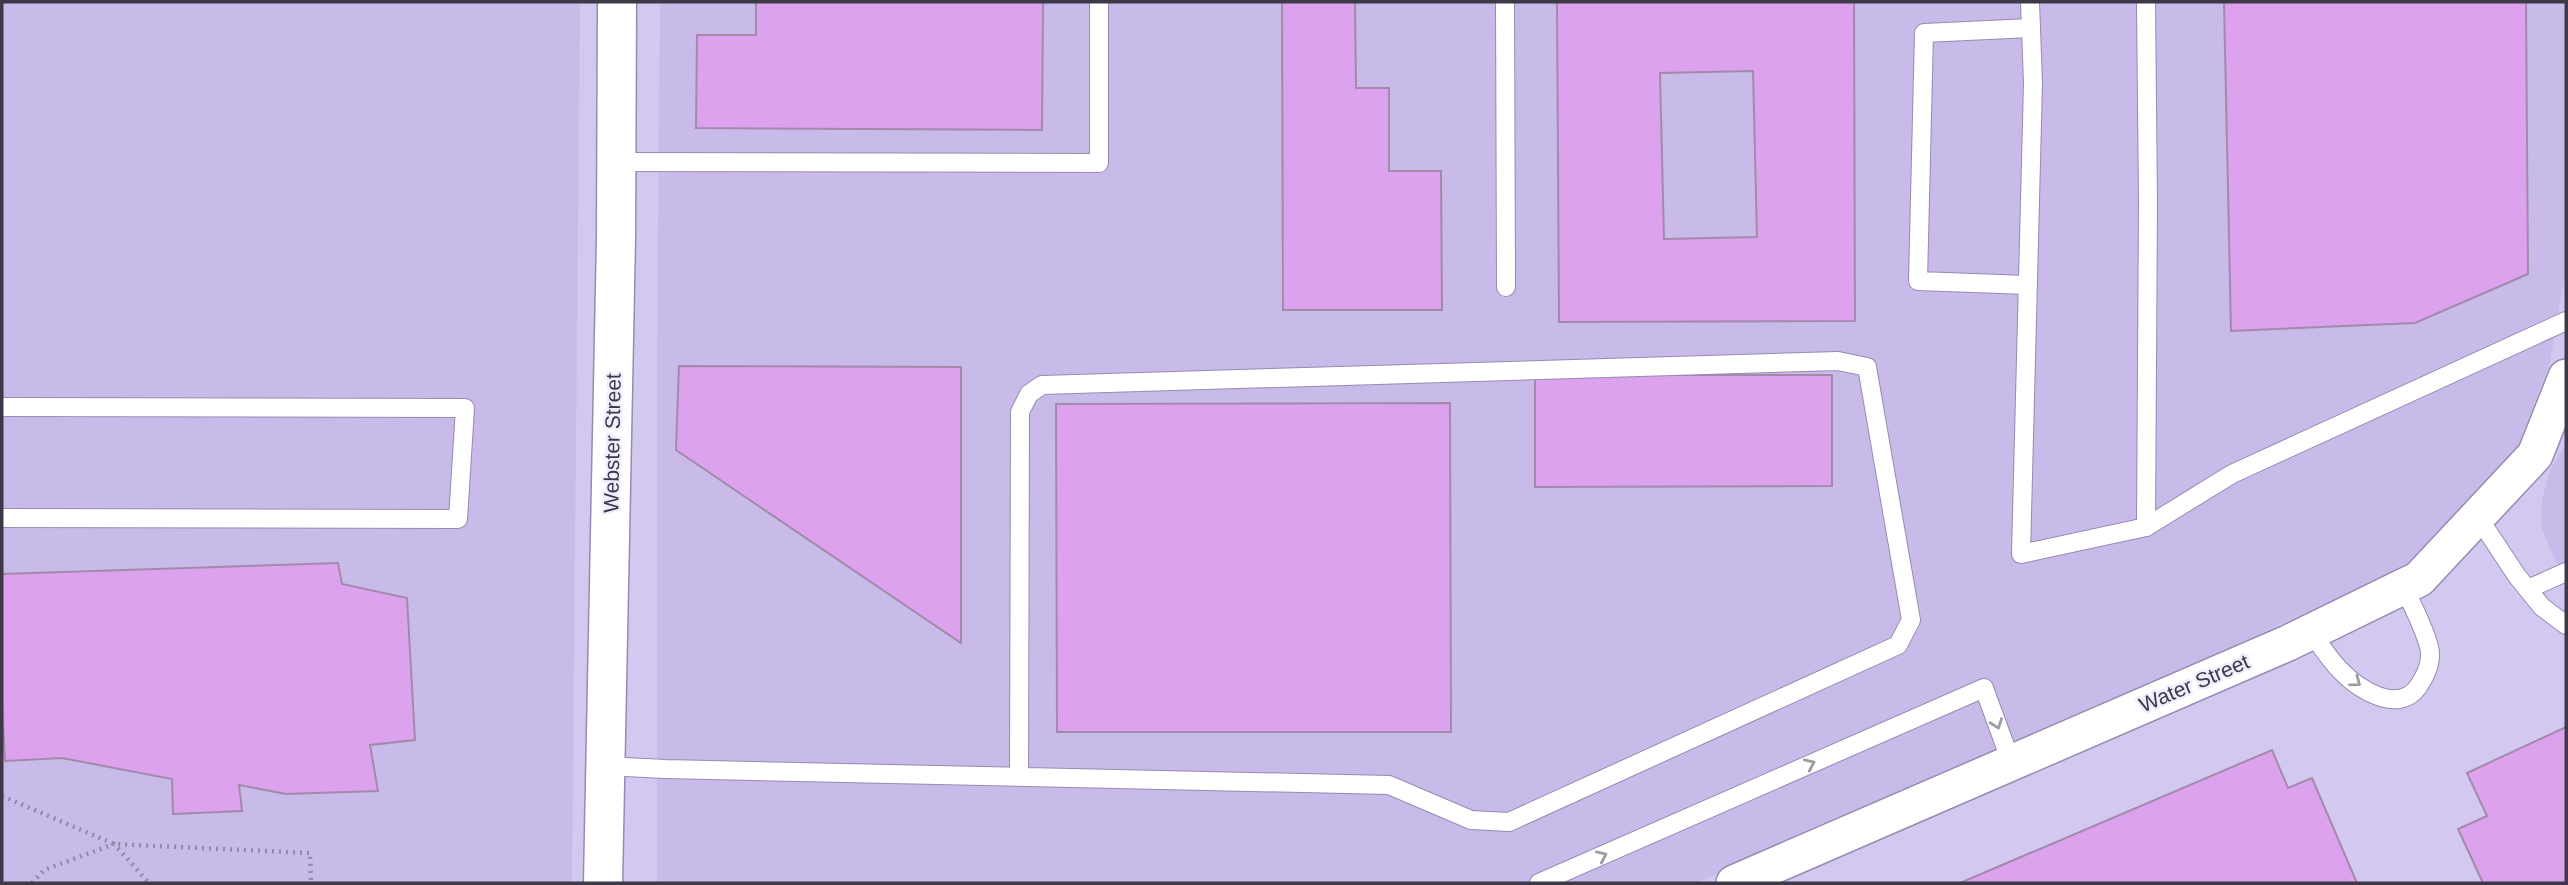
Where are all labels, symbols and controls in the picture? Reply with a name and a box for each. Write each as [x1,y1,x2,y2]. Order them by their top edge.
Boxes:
street label: Webster Street [599,373,625,513]
street label: Water Street [2136,649,2253,716]
one-way arrow [2348,674,2360,687]
one-way arrow [1988,717,2002,729]
one-way arrow [1803,758,1815,772]
one-way arrow [1594,850,1607,864]

